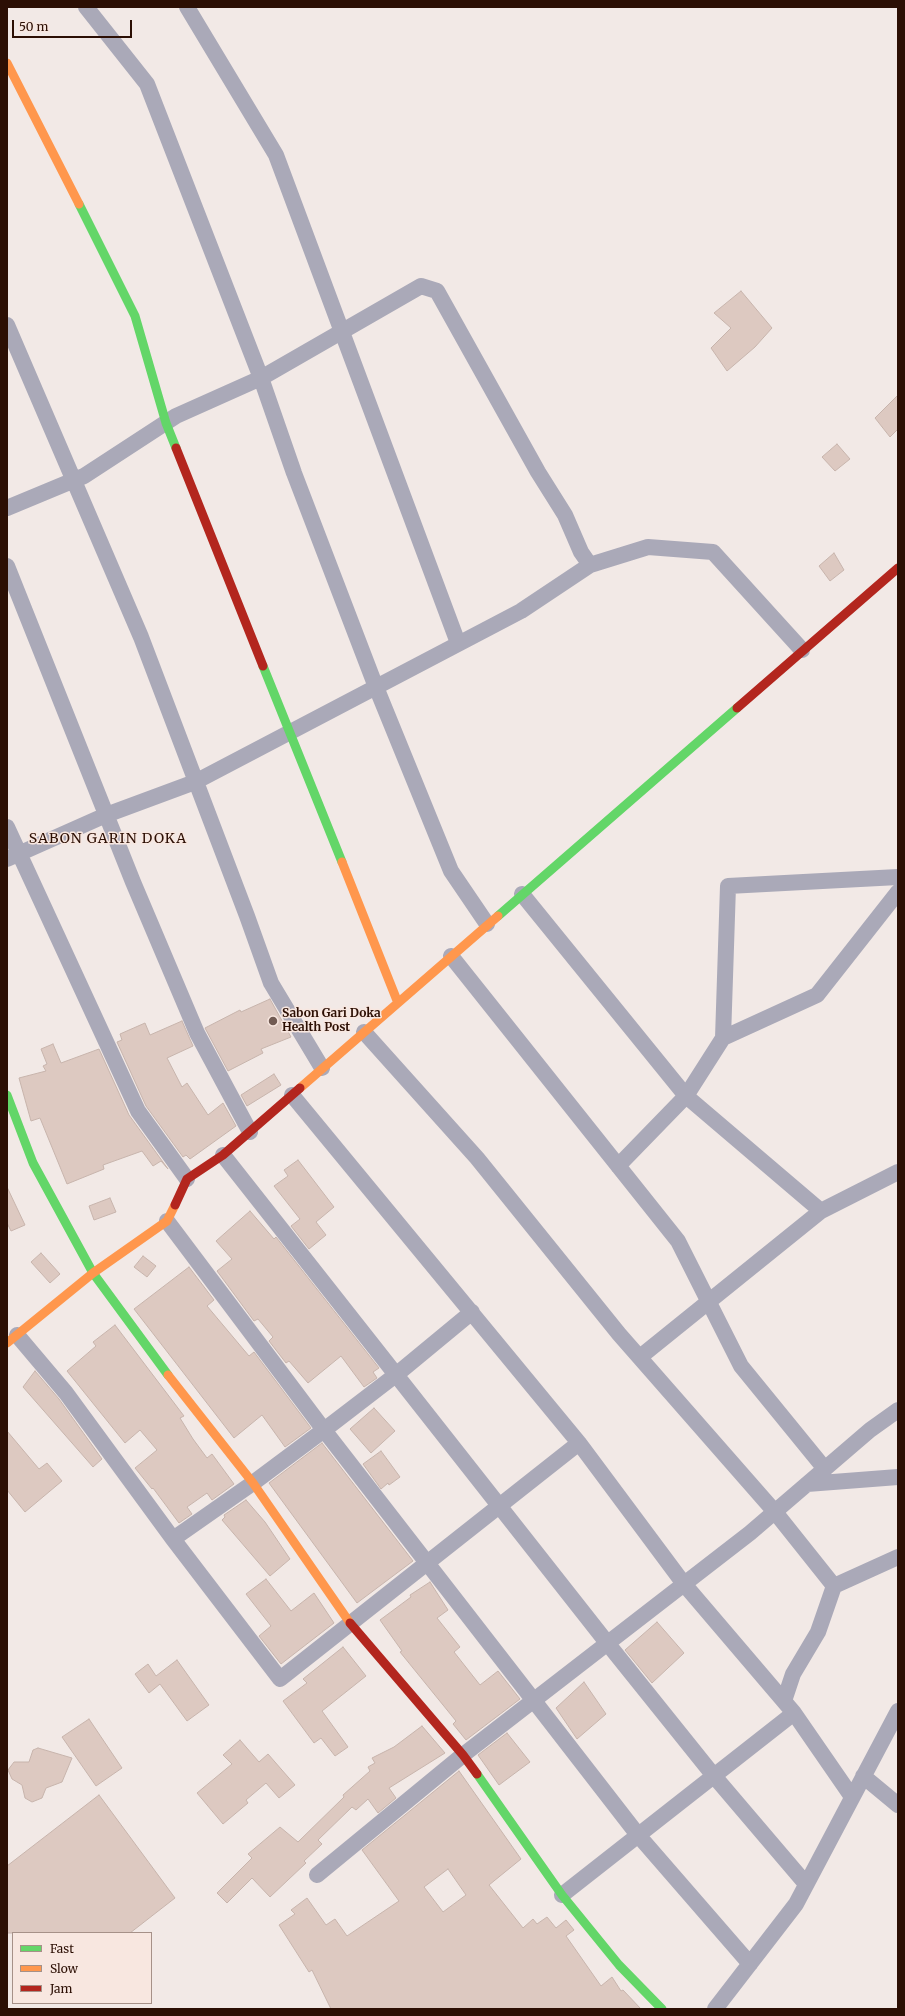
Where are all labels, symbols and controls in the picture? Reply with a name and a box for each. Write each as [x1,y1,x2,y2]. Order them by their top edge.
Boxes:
scale bar [14,12,134,38]
text: 50 m [19,19,48,34]
district label: SABON GARIN DOKA [29,831,187,847]
place label: Sabon Gari Doka Health Post [282,1007,381,1035]
marker: Sabon Gari Doka Health Post [267,1015,279,1027]
legend [12,1932,152,2004]
text: Fast [50,1941,74,1956]
text: Slow [50,1961,78,1976]
text: Jam [50,1981,72,1996]

